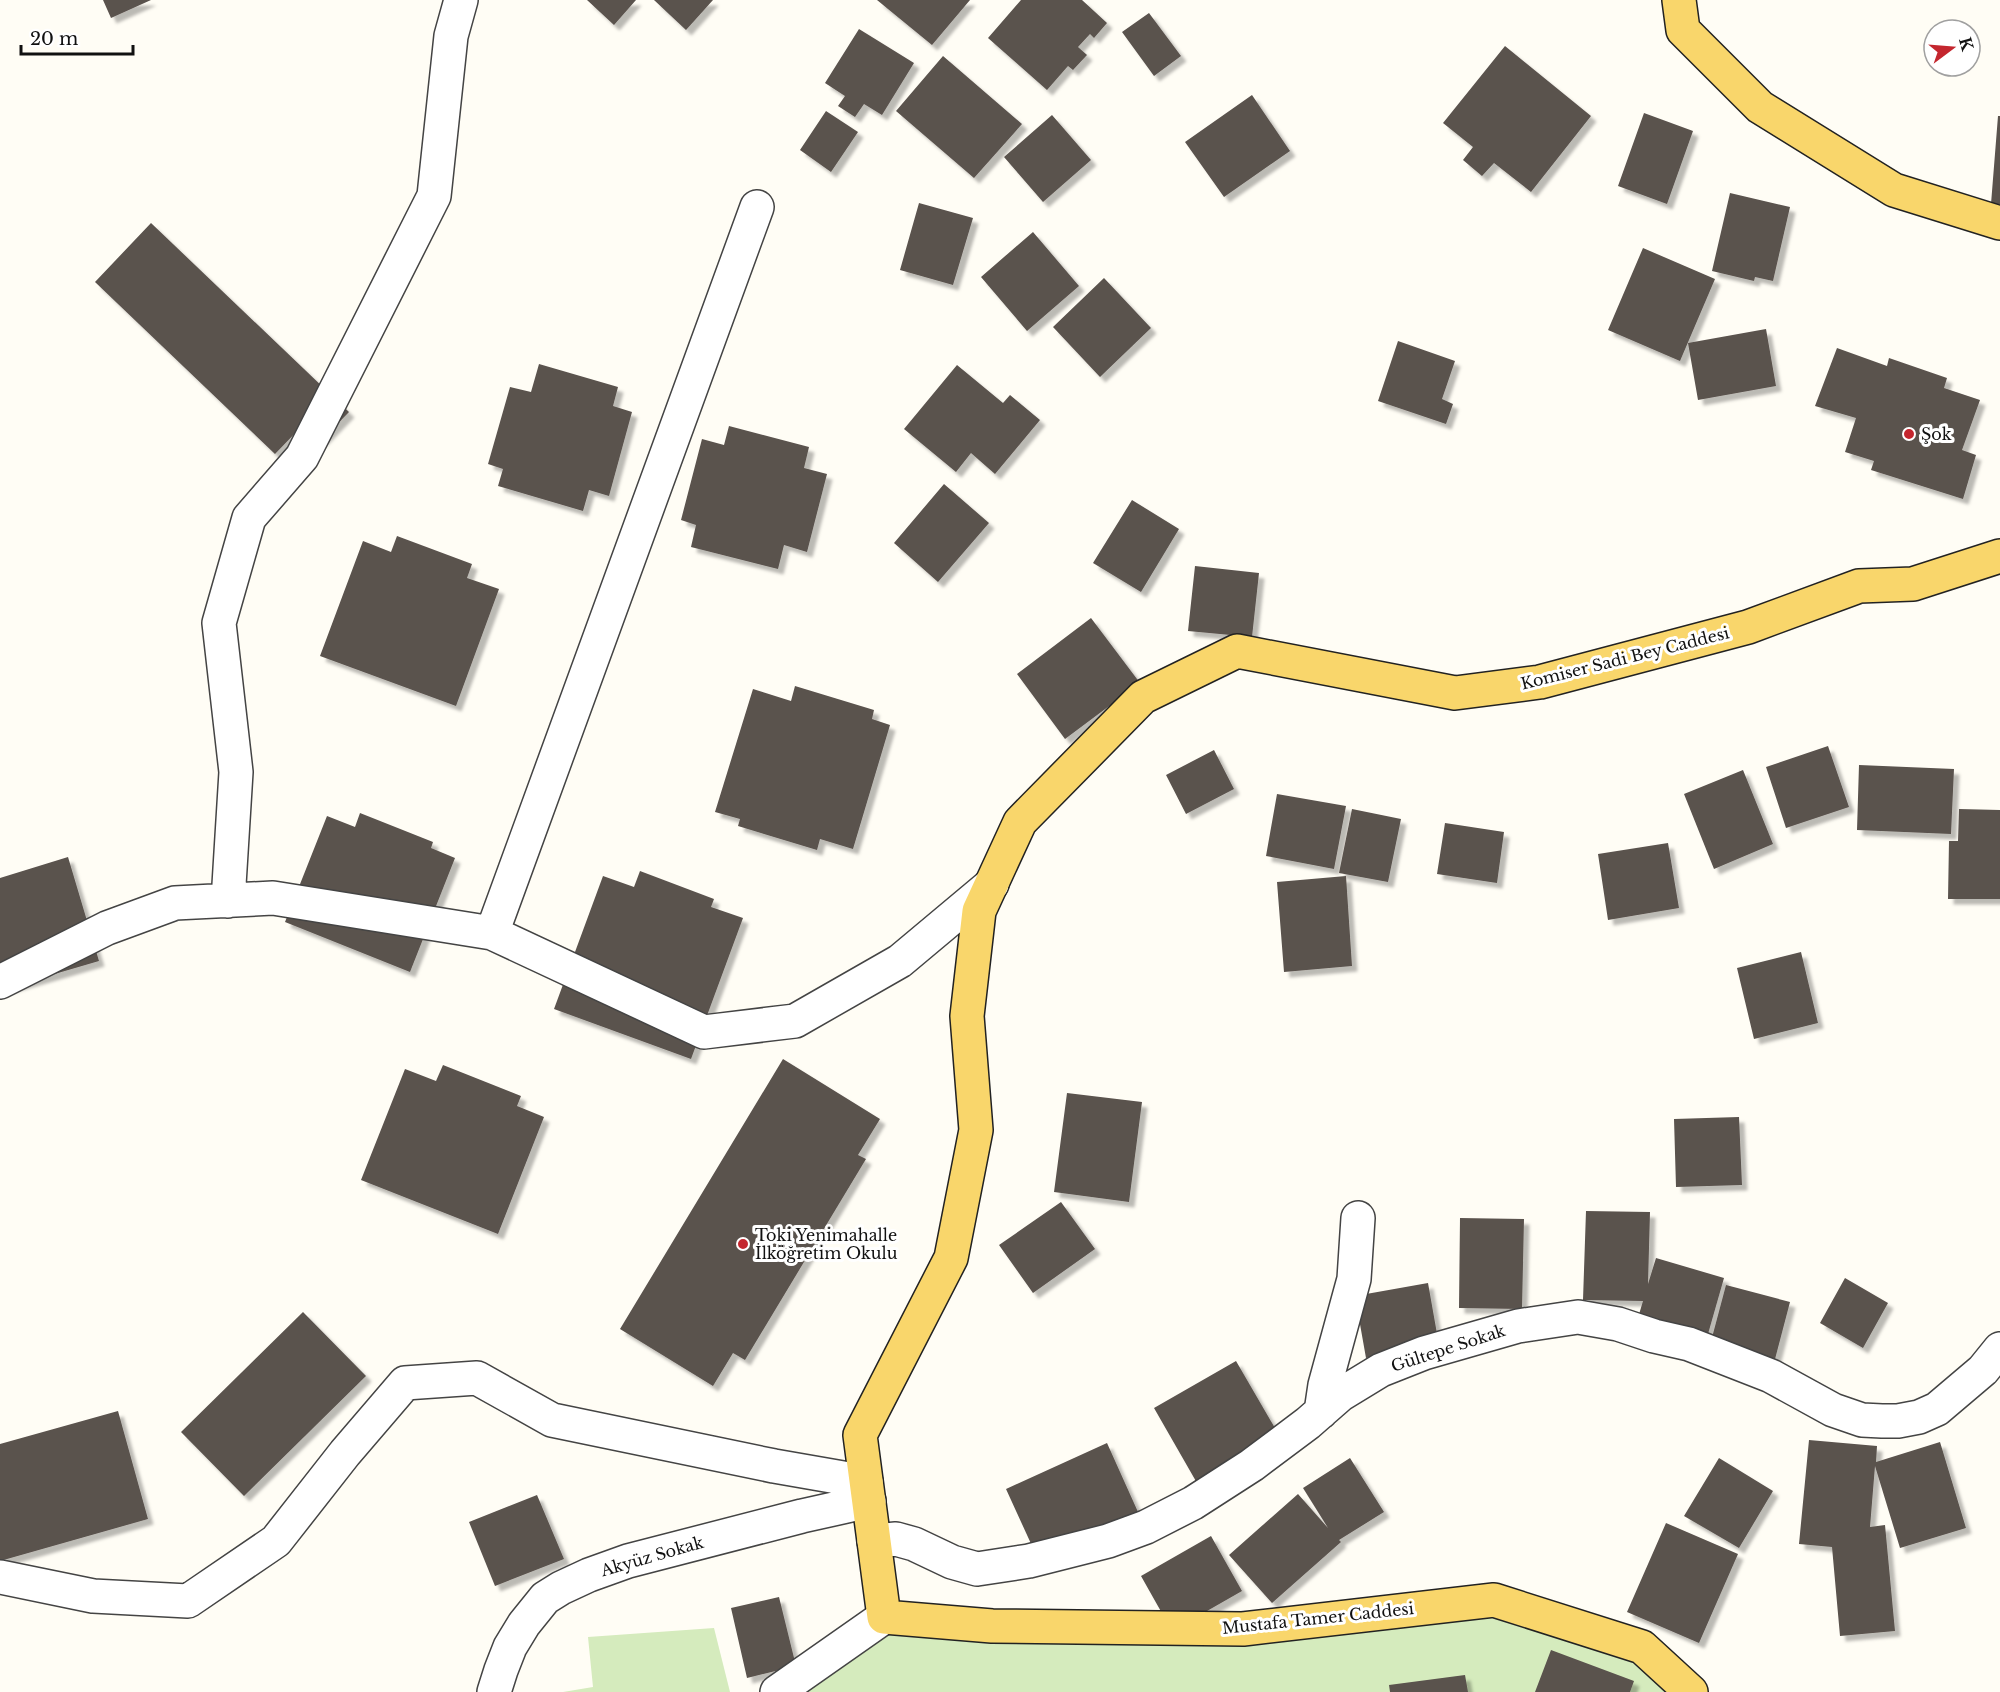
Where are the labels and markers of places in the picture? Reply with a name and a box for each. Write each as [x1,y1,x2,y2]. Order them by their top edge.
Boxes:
place label: Şok [1921,424,1952,444]
marker: Şok [1902,427,1916,441]
place label: Toki Yenimahalle İlköğretim Okulu [755,1225,898,1263]
marker: Toki Yenimahalle İlköğretim Okulu [736,1237,750,1251]

